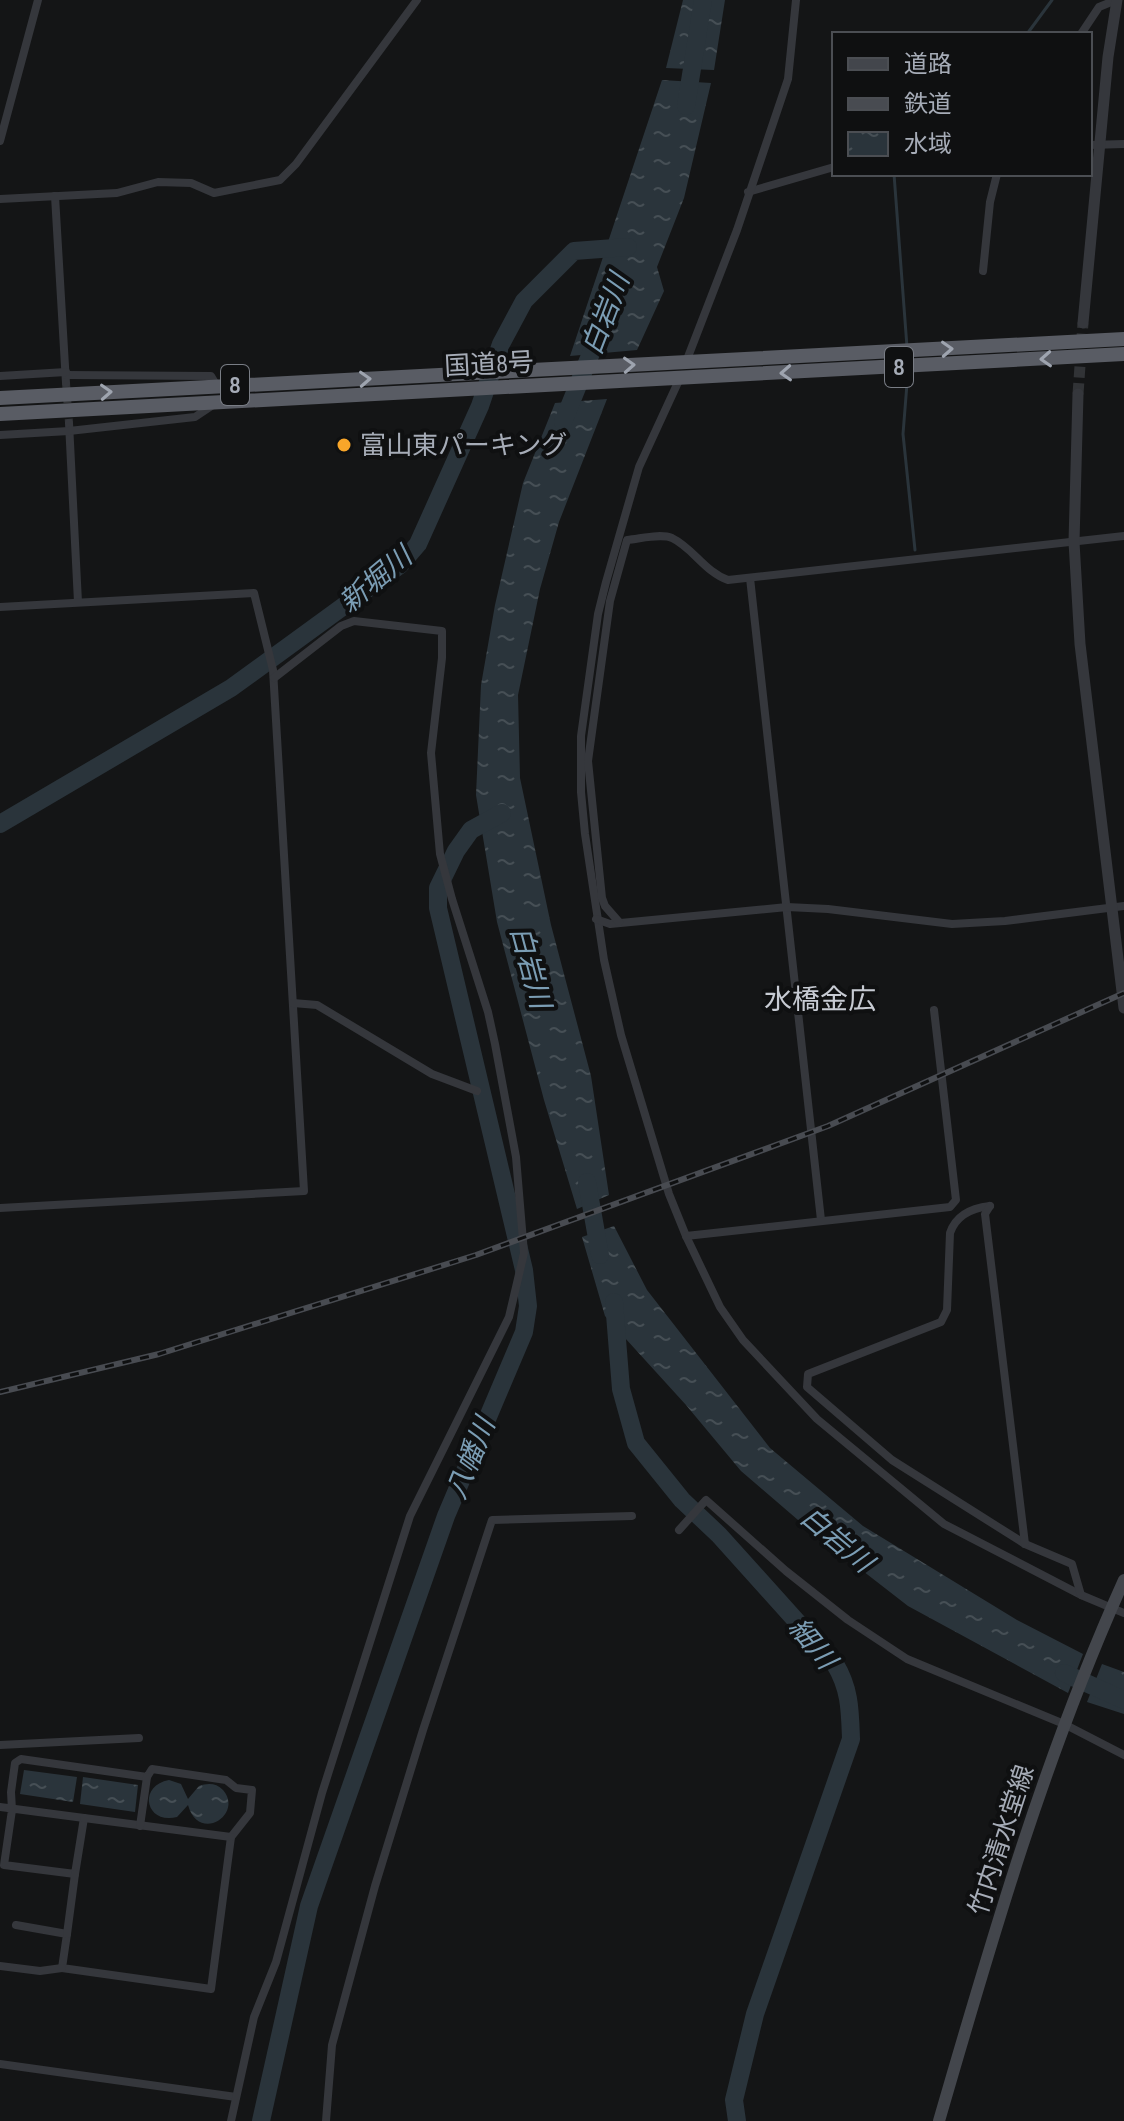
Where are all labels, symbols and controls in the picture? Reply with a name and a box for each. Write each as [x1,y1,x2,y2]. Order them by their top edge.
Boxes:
legend [832,32,1092,176]
text: 道路 [904,50,952,79]
text: 鉄道 [904,90,952,119]
text: 水域 [904,130,952,159]
water label: 白岩川 [576,267,638,360]
one-way arrow [941,340,954,357]
road number: 8 [885,347,913,387]
street label: 国道8号 [444,348,535,383]
one-way arrow [1039,350,1052,367]
one-way arrow [623,357,636,374]
one-way arrow [780,364,792,381]
road number: 8 [221,365,249,405]
one-way arrow [359,370,372,387]
one-way arrow [100,384,113,401]
place label: 富山東パーキング [360,431,567,462]
marker: 富山東パーキング [335,436,353,454]
water label: 新堀川 [333,539,421,620]
water label: 白岩川 [503,923,557,1015]
district label: 水橋金広 [764,984,876,1017]
water label: 八幡川 [440,1411,504,1504]
water label: 白岩川 [793,1501,881,1582]
water label: 細川 [781,1612,844,1678]
street label: 竹内清水堂線 [964,1761,1041,1919]

